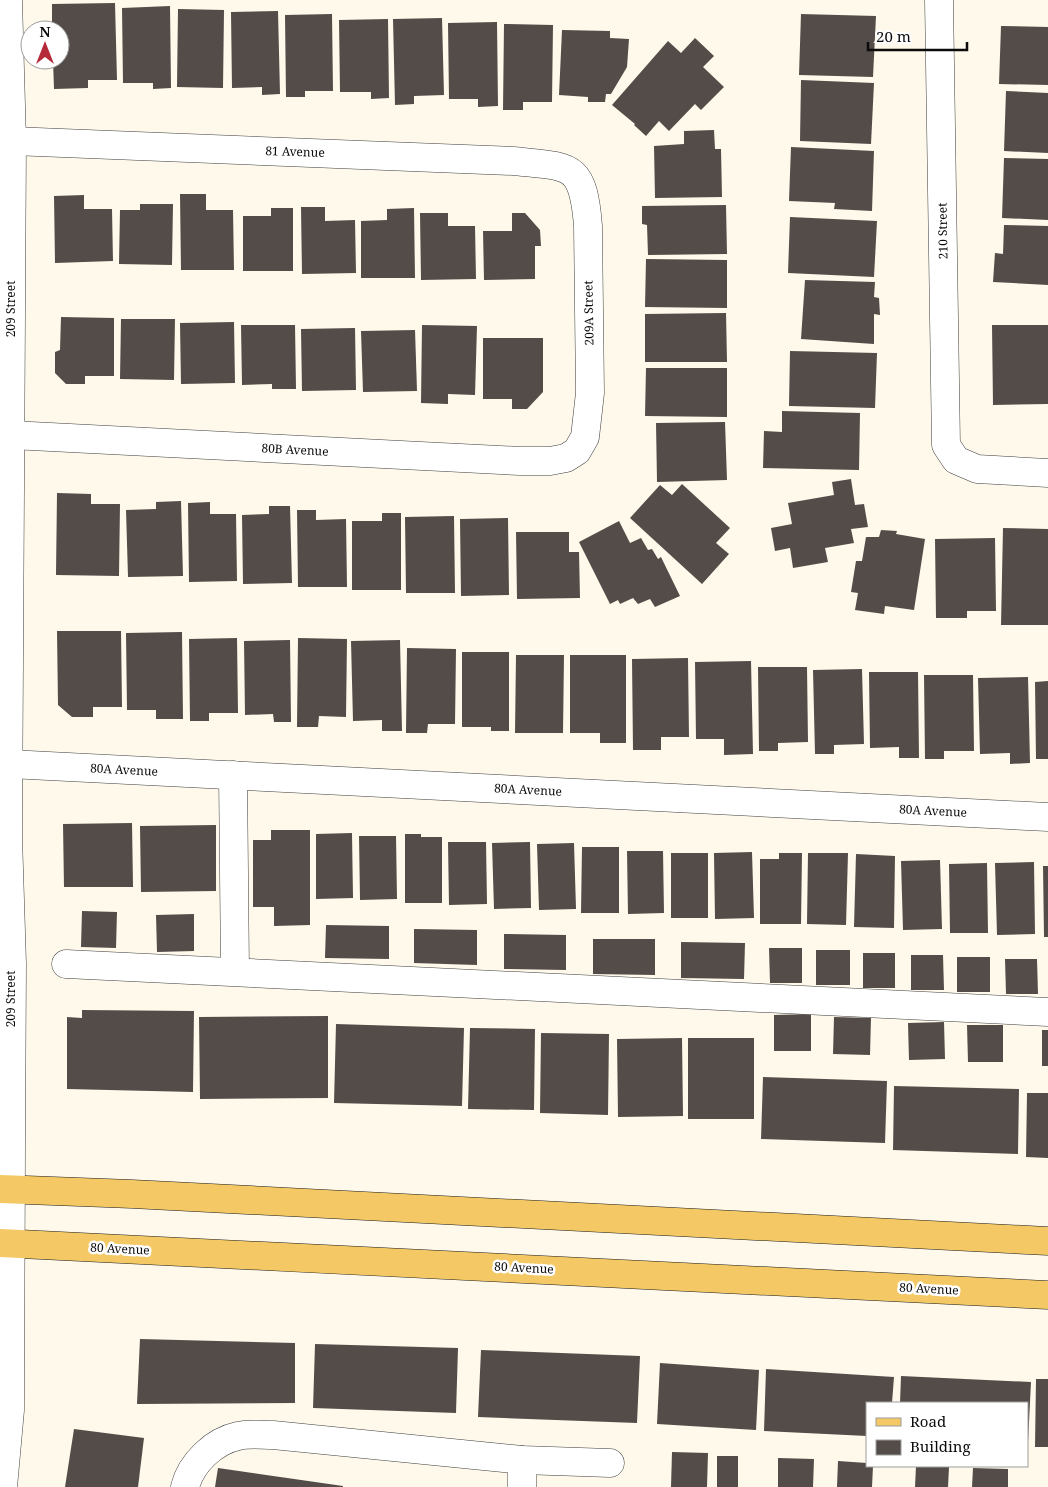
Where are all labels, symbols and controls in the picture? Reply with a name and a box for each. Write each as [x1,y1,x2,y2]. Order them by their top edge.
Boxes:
north arrow [20,20,70,70]
scale bar [868,20,967,52]
text: N [39,22,51,41]
text: 20 m [876,26,911,46]
street label: 81 Avenue [265,142,325,161]
street label: 210 Street [934,203,951,260]
street label: 209A Street [579,280,598,346]
street label: 209 Street [2,281,19,337]
street label: 80B Avenue [261,439,329,460]
street label: 80A Avenue [90,759,158,780]
street label: 80A Avenue [494,779,562,800]
street label: 80A Avenue [899,800,967,821]
street label: 209 Street [2,971,19,1027]
street label: 80 Avenue [90,1238,150,1259]
street label: 80 Avenue [494,1257,554,1278]
street label: 80 Avenue [899,1278,959,1299]
legend [866,1402,1028,1467]
text: Road [910,1411,946,1431]
text: Building [910,1436,971,1456]

